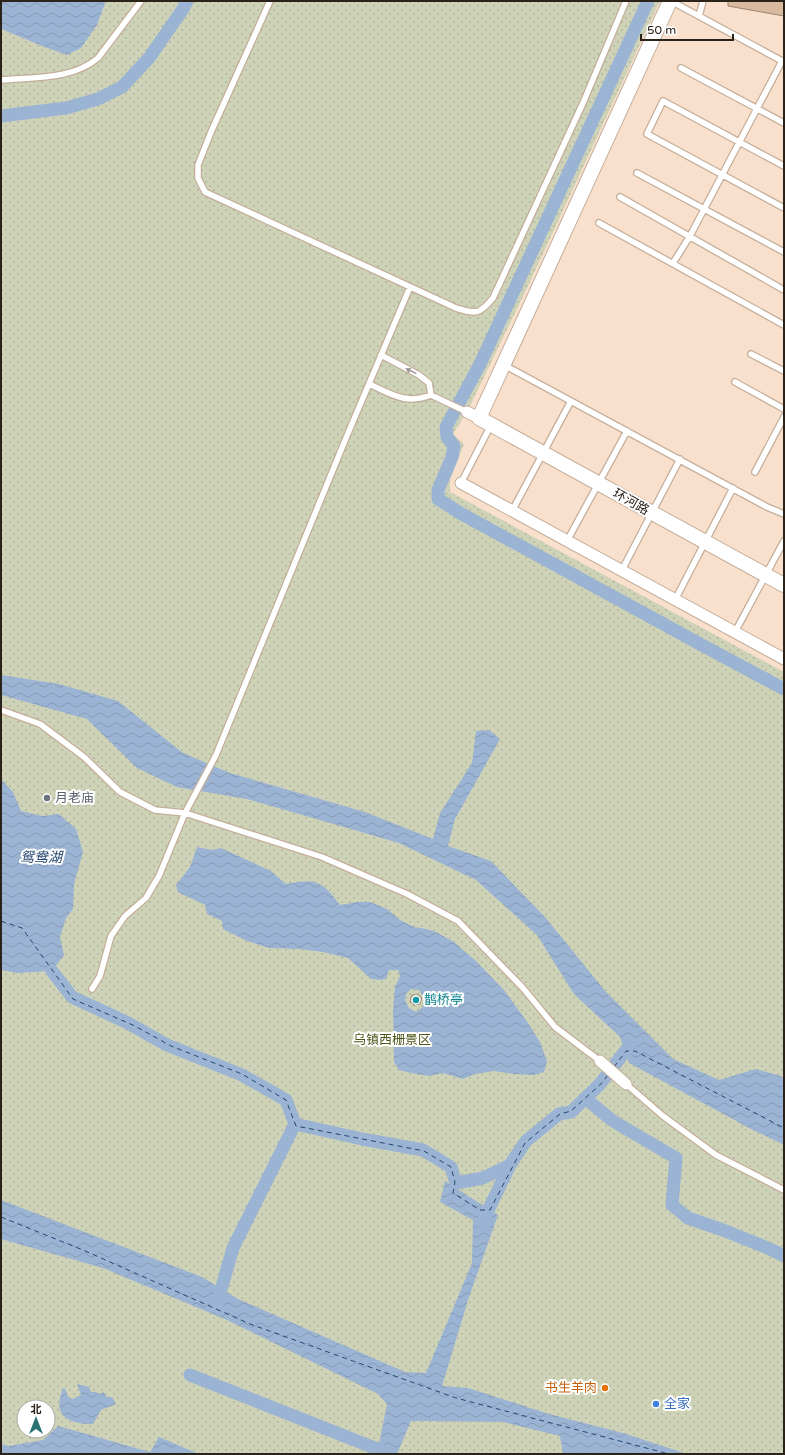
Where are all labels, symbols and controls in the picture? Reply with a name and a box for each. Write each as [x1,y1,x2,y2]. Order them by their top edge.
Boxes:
scale bar [641,16,733,42]
text: 50 m [647,23,676,37]
one-way arrow [406,367,417,374]
street label: 环河路 [610,486,652,518]
place label: 月老庙 [55,790,94,806]
marker: 月老庙 [42,793,52,803]
water label: 鸳鸯湖 [20,849,64,866]
place label: 鹊桥亭 [424,992,463,1008]
marker: 鹊桥亭 [411,995,421,1005]
park label: 乌镇西栅景区 [353,1032,431,1048]
place label: 书生羊肉 [545,1380,597,1396]
marker: 书生羊肉 [600,1383,610,1393]
place label: 全家 [664,1396,690,1412]
north arrow [16,1399,56,1439]
marker: 全家 [651,1399,661,1409]
text: 北 [31,1403,42,1416]

